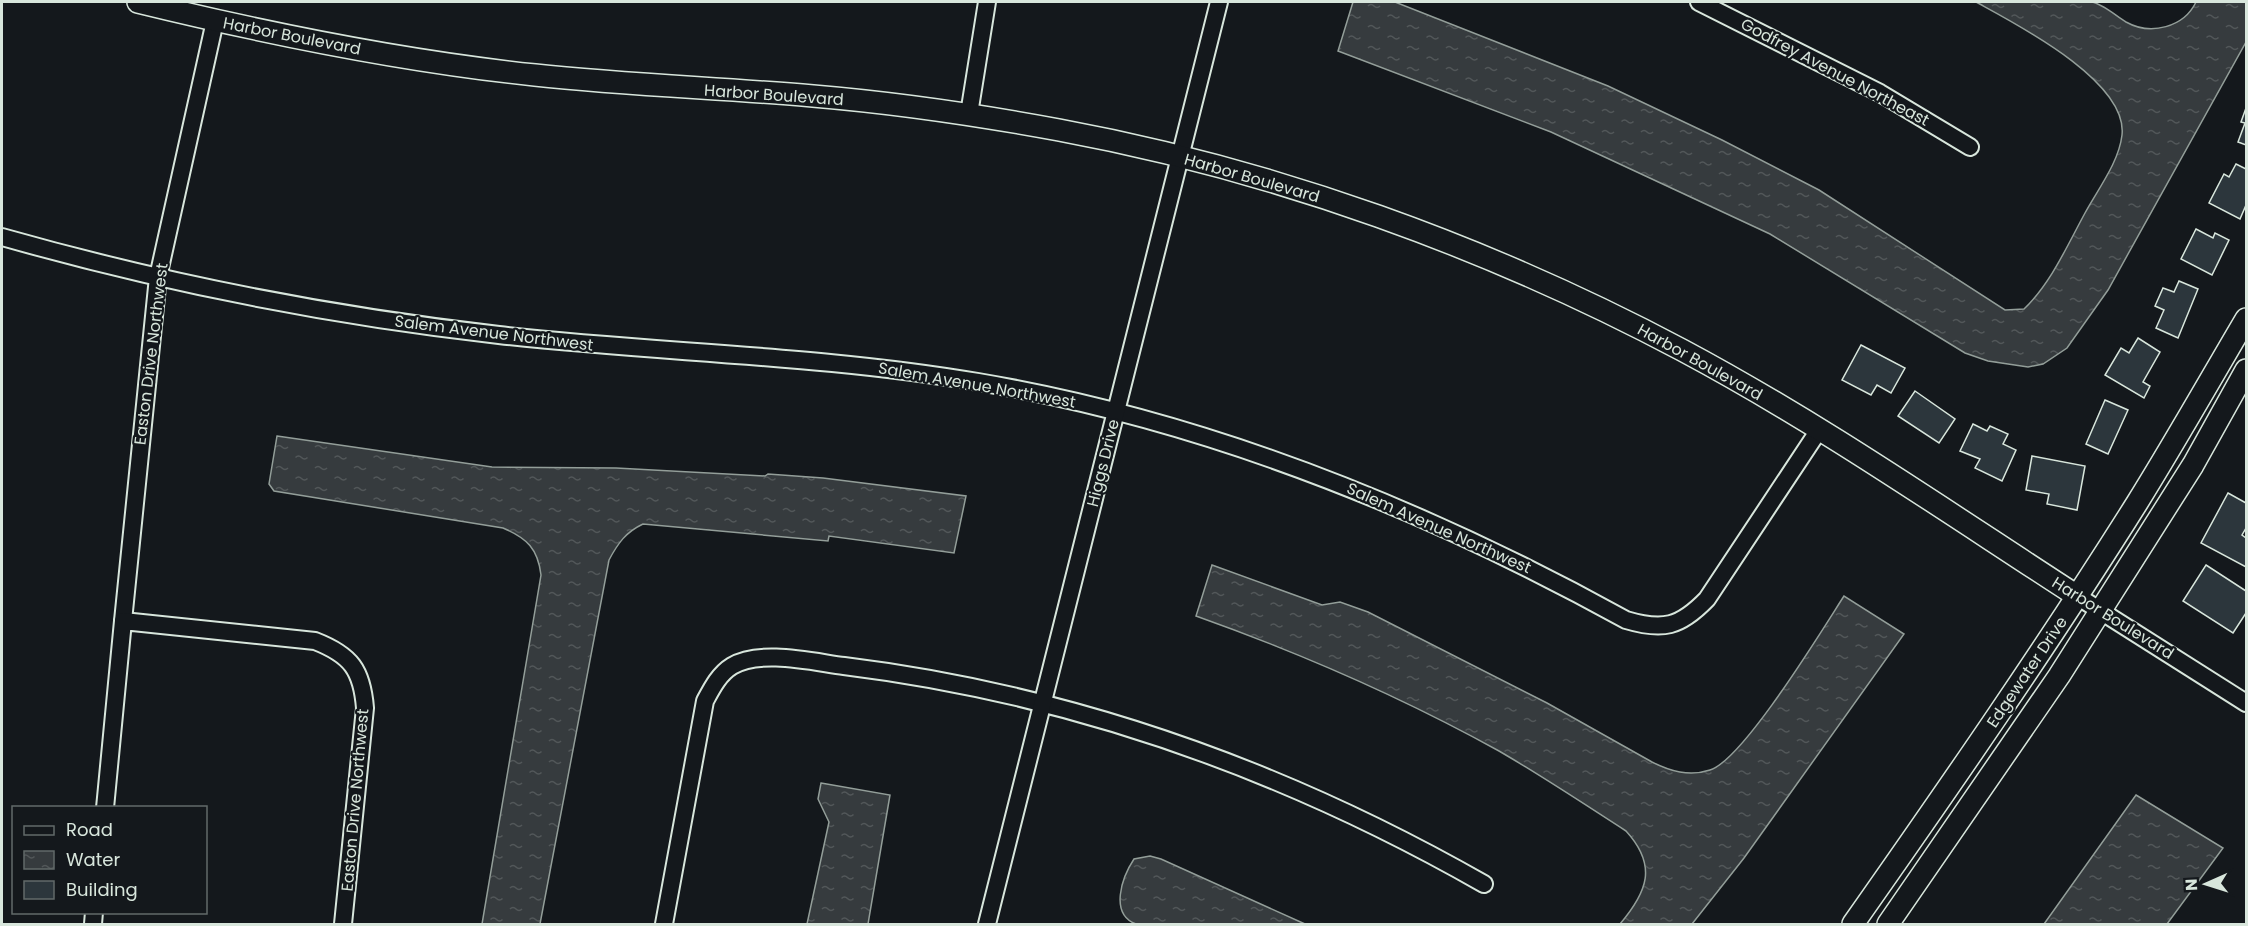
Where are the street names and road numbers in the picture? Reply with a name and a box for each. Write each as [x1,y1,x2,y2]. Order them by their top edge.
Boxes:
street label: Harbor Boulevard [221,11,363,61]
street label: Godfrey Avenue Northeast [1737,12,1934,132]
street label: Harbor Boulevard [703,79,845,111]
street label: Harbor Boulevard [1182,148,1322,208]
street label: Easton Drive Northwest [128,262,174,446]
street label: Salem Avenue Northwest [393,309,595,357]
street label: Harbor Boulevard [1633,318,1767,406]
street label: Salem Avenue Northwest [877,356,1078,414]
street label: Higgs Drive [1081,417,1125,509]
street label: Salem Avenue Northwest [1343,477,1535,579]
street label: Harbor Boulevard [2048,571,2178,665]
street label: Edgewater Drive [1981,612,2073,732]
street label: Easton Drive Northwest [336,708,374,892]

